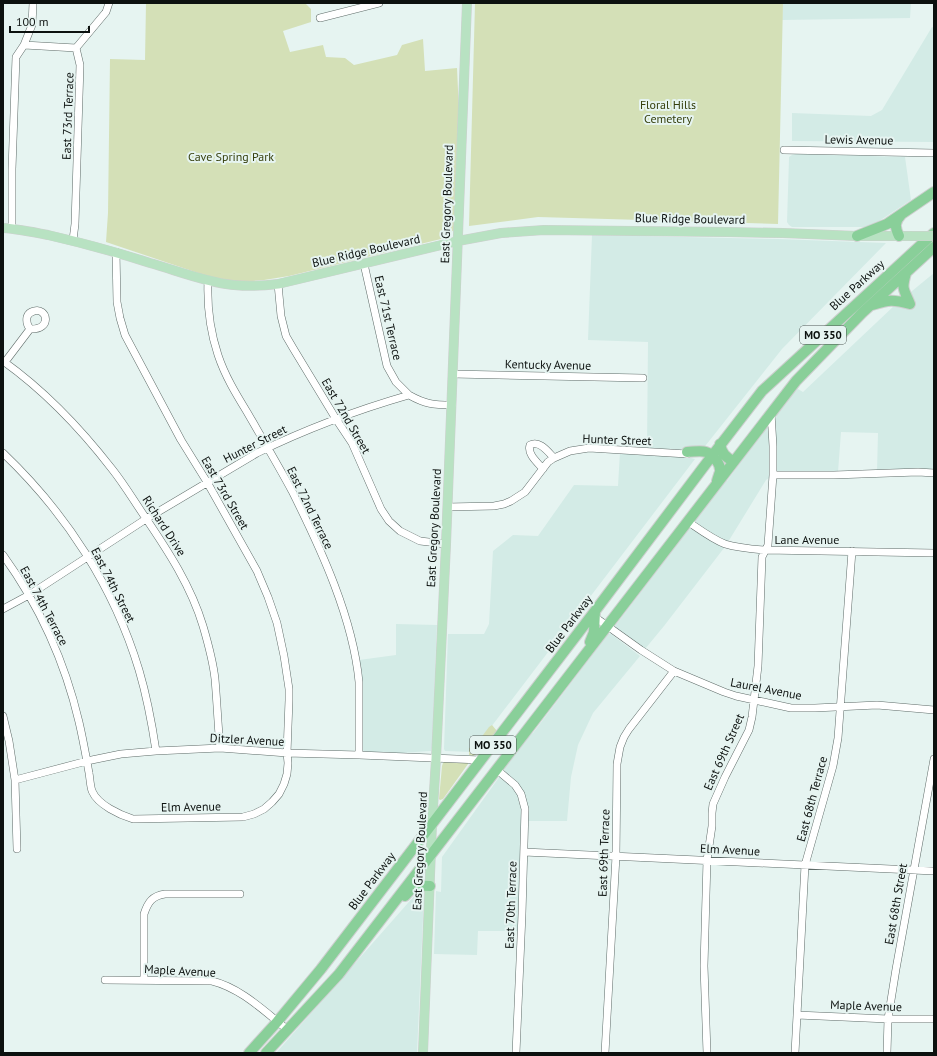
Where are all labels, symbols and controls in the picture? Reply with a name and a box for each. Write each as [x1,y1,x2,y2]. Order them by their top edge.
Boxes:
scale bar [10,8,89,34]
text: 100 m [16,14,49,29]
street label: East 73rd Terrace [58,72,77,160]
park label: Floral Hills Cemetery [640,97,696,126]
street label: Lewis Avenue [824,131,894,148]
street label: East Gregory Boulevard [437,144,456,264]
park label: Cave Spring Park [188,149,274,164]
street label: Blue Ridge Boulevard [635,210,745,227]
street label: Blue Ridge Boulevard [310,231,421,270]
street label: Blue Parkway [826,256,888,313]
street label: East 71st Terrace [371,274,406,362]
road number: MO 350 [800,326,846,344]
street label: Kentucky Avenue [505,356,591,373]
street label: East 72nd Street [319,375,374,456]
street label: Hunter Street [221,421,289,466]
street label: Hunter Street [582,431,652,448]
street label: East 73rd Street [198,453,252,532]
street label: East 72nd Terrace [284,464,337,552]
street label: East Gregory Boulevard [423,468,444,588]
street label: Richard Drive [139,493,189,559]
street label: Lane Avenue [775,532,839,547]
street label: East 74th Street [88,545,139,625]
street label: East 74th Terrace [17,563,72,648]
street label: Blue Parkway [542,591,596,656]
street label: Laurel Avenue [729,674,803,703]
street label: East 69th Street [700,711,747,792]
street label: Ditzler Avenue [209,730,285,749]
road number: MO 350 [470,736,516,754]
street label: East 68th Terrace [793,755,830,843]
street label: East Gregory Boulevard [409,791,430,911]
street label: Elm Avenue [161,798,221,815]
street label: East 69th Terrace [594,809,613,897]
street label: Elm Avenue [700,840,760,859]
street label: Blue Parkway [345,848,399,913]
street label: East 70th Terrace [501,861,520,949]
street label: East 68th Street [881,862,910,946]
street label: Maple Avenue [144,961,216,980]
street label: Maple Avenue [830,997,902,1014]

